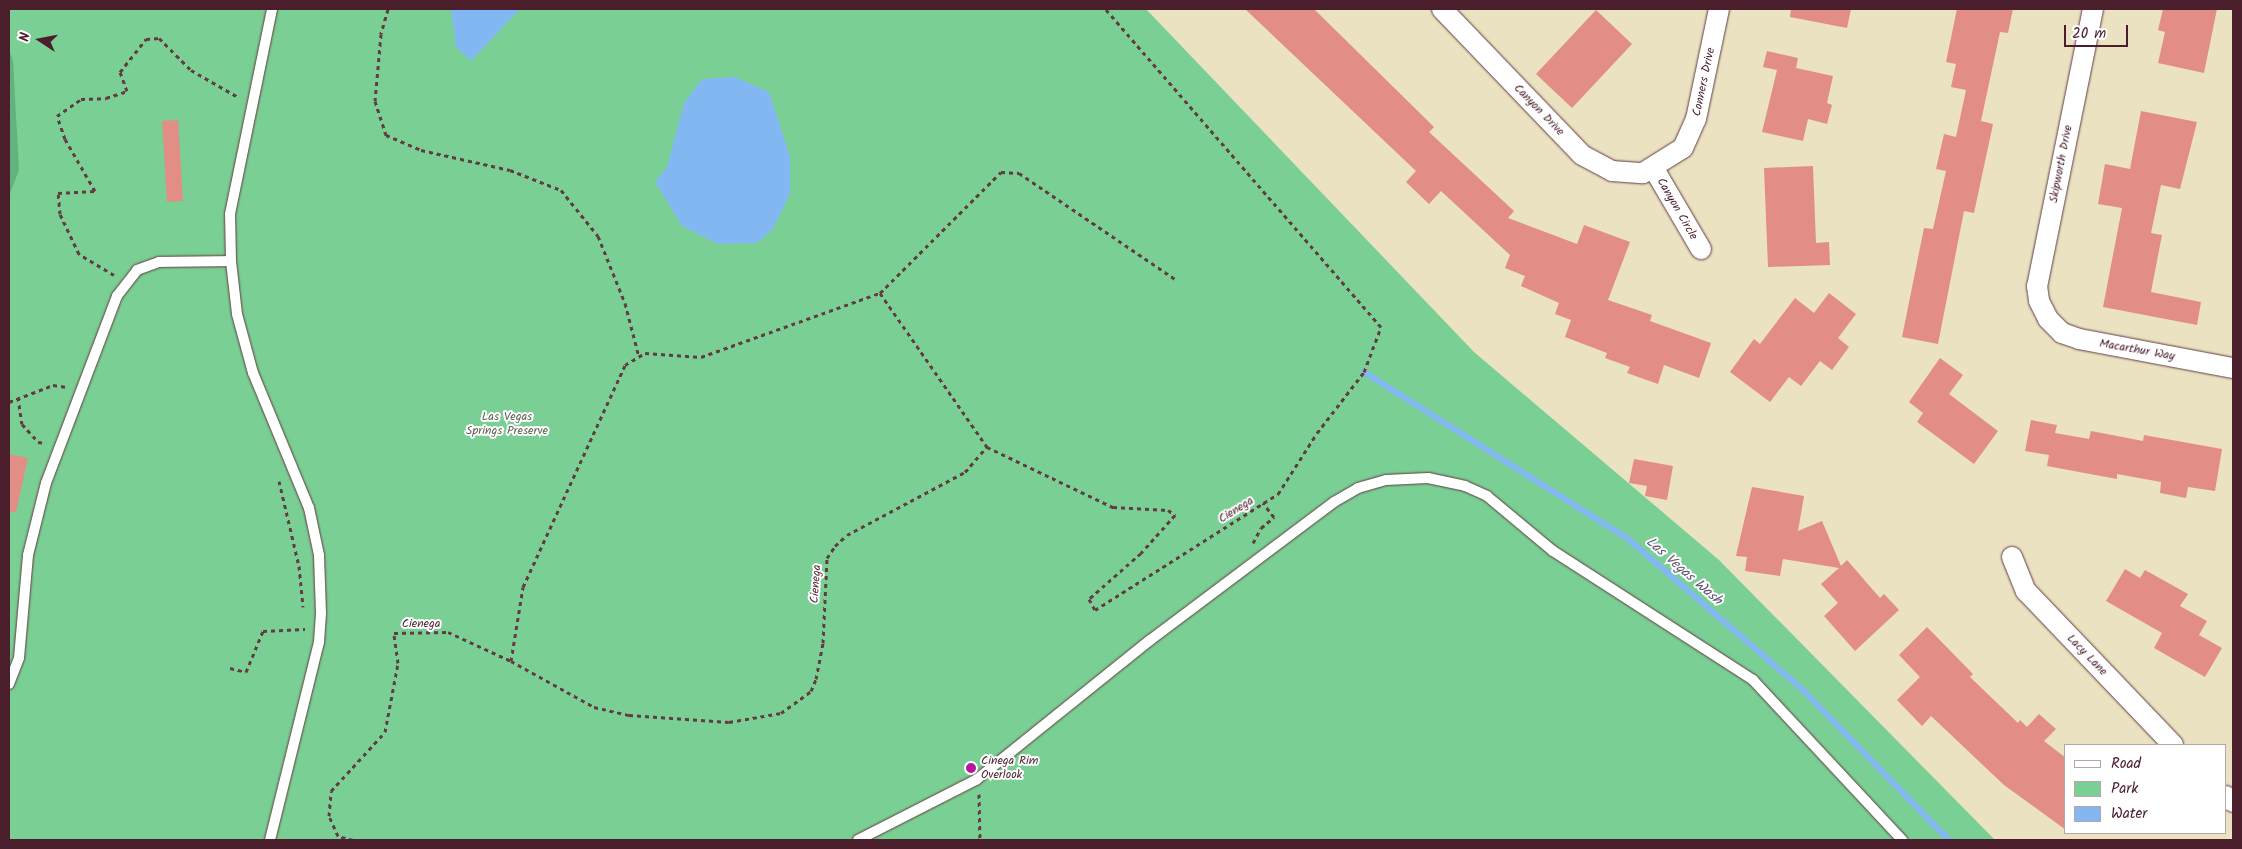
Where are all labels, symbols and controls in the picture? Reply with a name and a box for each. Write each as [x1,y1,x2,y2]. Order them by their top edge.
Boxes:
north arrow [15,15,65,65]
scale bar [2067,15,2131,47]
text: 20 m [2072,22,2106,46]
text: N [14,31,37,44]
street label: Conners Drive [1690,46,1718,118]
street label: Canyon Drive [1511,81,1567,139]
street label: Skipworth Drive [2046,124,2076,204]
street label: Canyon Circle [1653,175,1701,243]
street label: Macarthur Way [2098,336,2176,364]
park label: Las Vegas Springs Preserve [466,410,548,438]
street label: Cienega [1216,494,1256,526]
water label: Las Vegas Wash [1643,533,1725,609]
street label: Cienega [807,564,825,604]
street label: Cienega [402,617,440,631]
street label: Lacy Lane [2064,631,2110,679]
legend [2064,744,2227,834]
text: Road [2111,752,2141,776]
place label: Cinega Rim Overlook [981,754,1038,782]
marker: Cinega Rim Overlook [965,762,977,774]
text: Park [2111,777,2138,801]
text: Water [2111,802,2147,826]

